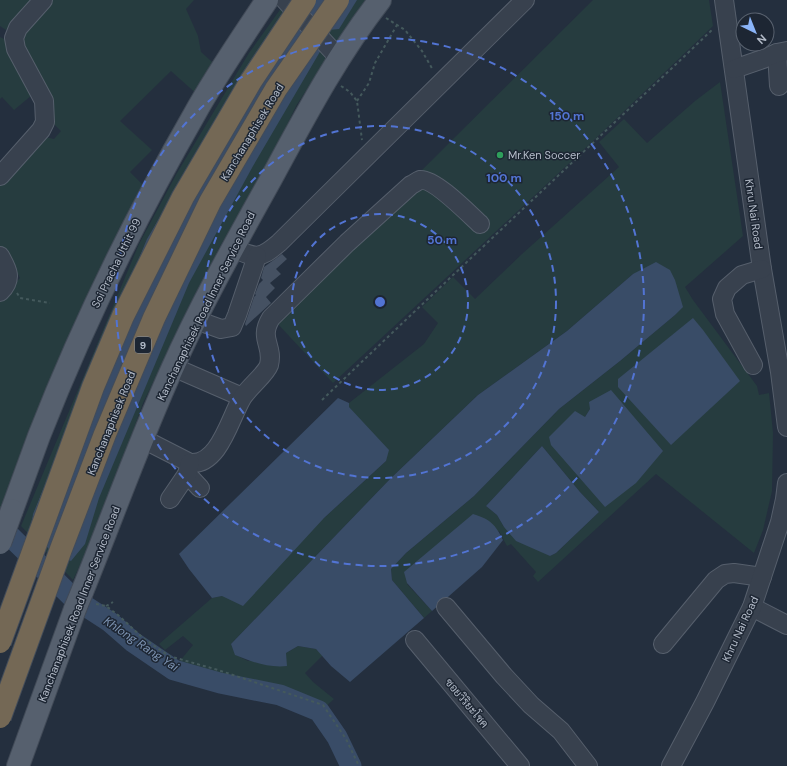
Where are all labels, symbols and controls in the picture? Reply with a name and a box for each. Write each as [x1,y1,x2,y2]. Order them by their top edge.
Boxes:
north arrow [735,12,775,52]
text: N [754,31,770,47]
street label: Kanchanaphisek Road [217,81,287,183]
text: 150 m [550,108,584,124]
place label: Mr.Ken Soccer [508,148,580,162]
marker: Mr.Ken Soccer [495,150,505,160]
text: 100 m [486,170,522,186]
street label: Khru Nai Road [742,178,766,250]
street label: Kanchanaphisek Road Inner Service Road [154,209,258,403]
street label: Soi Pracha Uthit 99 [88,216,144,310]
text: 50 m [427,232,457,248]
centre of rings [373,295,387,309]
road number: 9 [135,337,151,353]
street label: Kanchanaphisek Road [84,369,138,477]
street label: Kanchanaphisek Road Inner Service Road [35,504,123,704]
street label: Khru Nai Road [719,594,761,664]
water label: Khlong Rang Yai [100,613,183,676]
street label: ซอยวิริยะโชค [442,675,492,731]

